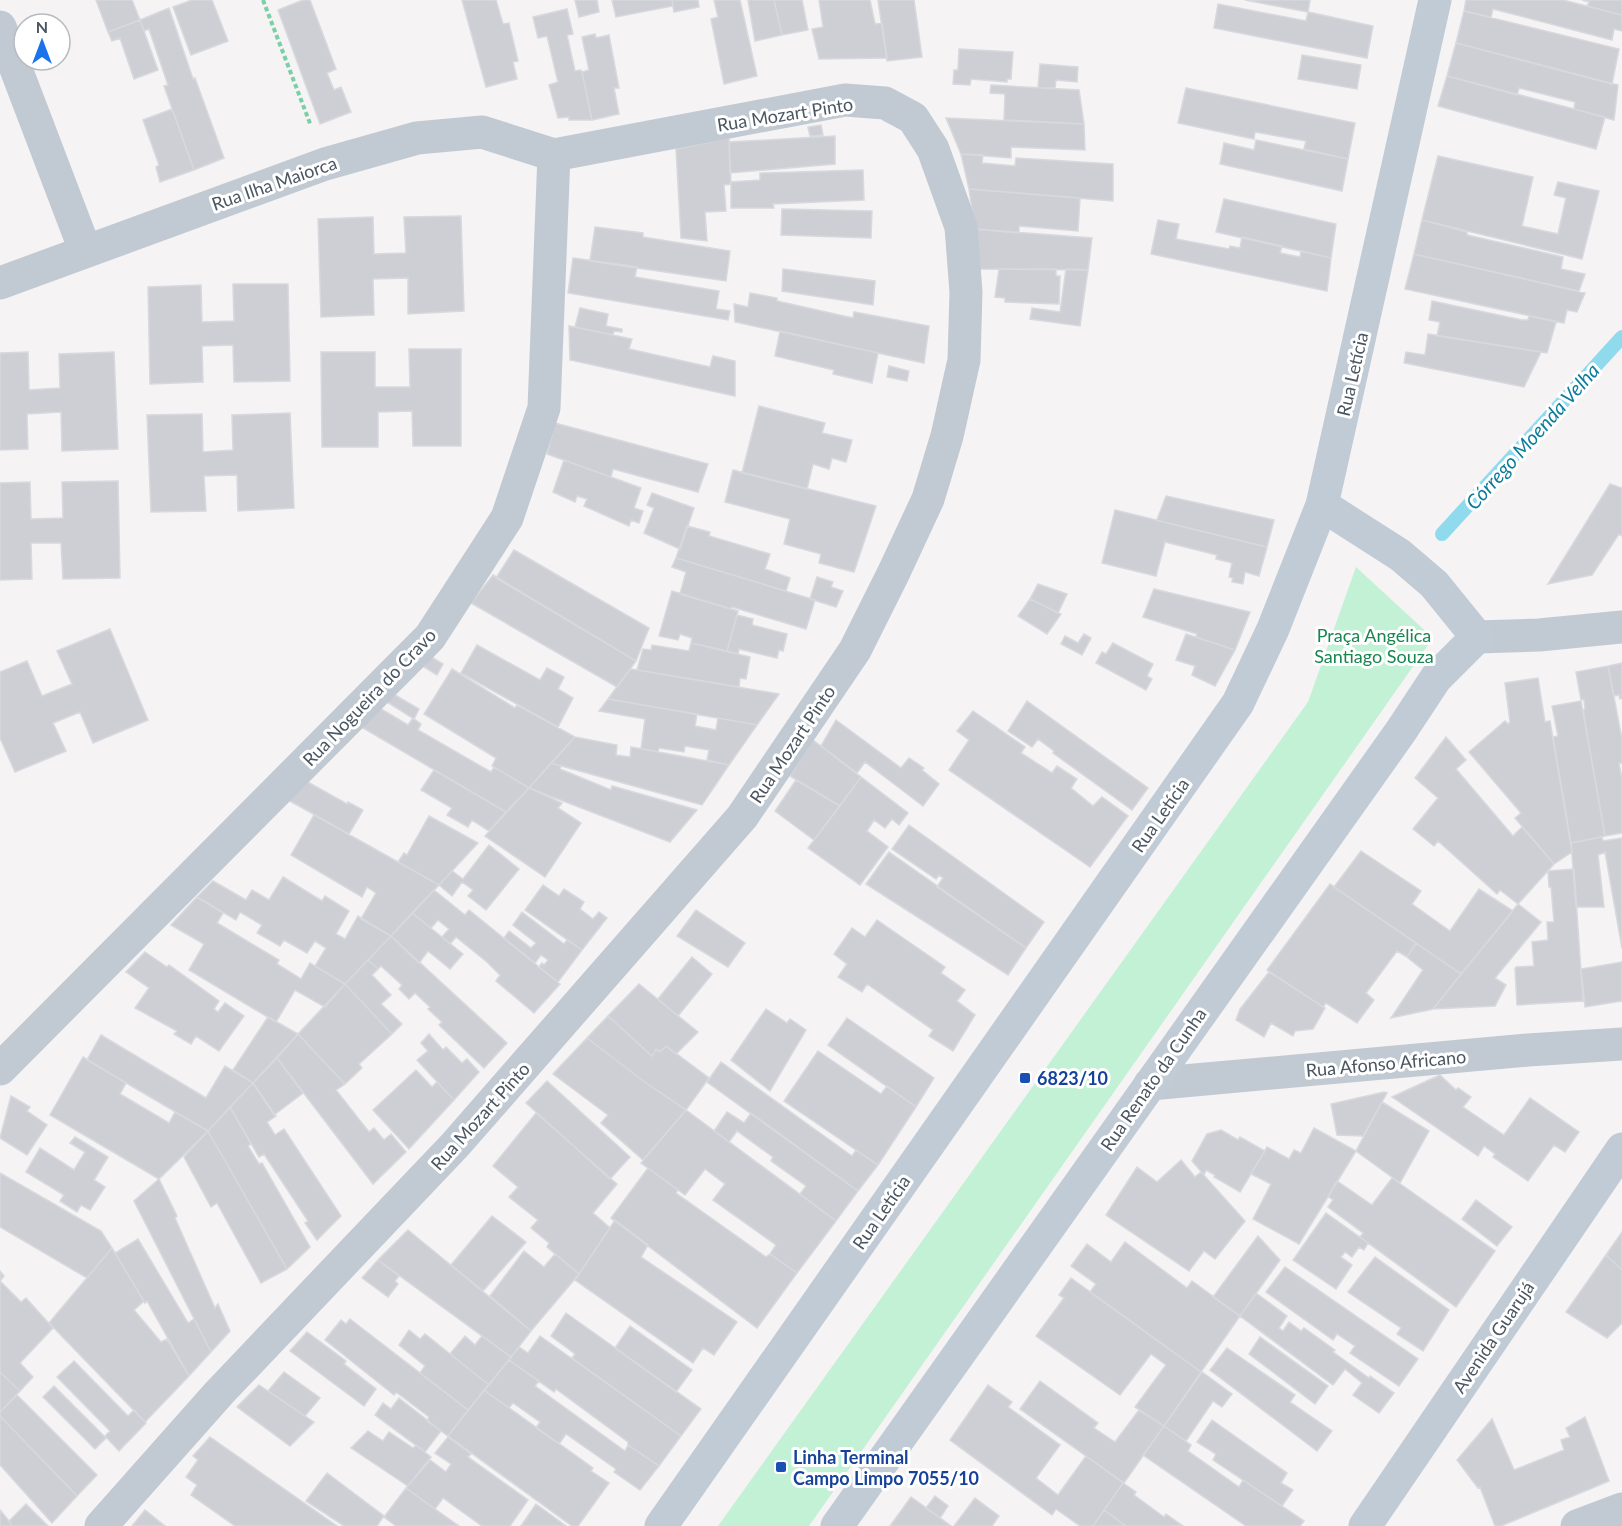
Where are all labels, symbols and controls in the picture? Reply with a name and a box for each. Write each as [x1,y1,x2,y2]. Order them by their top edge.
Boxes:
north arrow [12,12,72,72]
text: N [36,17,48,36]
street label: Rua Mozart Pinto [715,92,855,136]
street label: Rua Ilha Maiorca [209,151,339,215]
street label: Rua Letícia [1332,330,1372,418]
water label: Córrego Moenda Velha [1460,358,1604,514]
street label: Rua Nogueira do Cravo [298,624,440,770]
park label: Praça Angélica Santiago Souza [1314,624,1434,667]
street label: Rua Mozart Pinto [745,681,839,807]
street label: Rua Letícia [1126,774,1194,856]
street label: Rua Renato da Cunha [1095,1003,1211,1155]
street label: Rua Afonso Africano [1305,1045,1467,1081]
street label: Rua Mozart Pinto [426,1058,534,1174]
place label: 6823/10 [1037,1067,1108,1089]
marker: 6823/10 [1018,1071,1032,1085]
street label: Rua Letícia [847,1171,915,1253]
street label: Avenida Guarujá [1448,1277,1538,1397]
place label: Linha Terminal Campo Limpo 7055/10 [793,1446,979,1489]
marker: Linha Terminal Campo Limpo 7055/10 [774,1460,788,1474]

